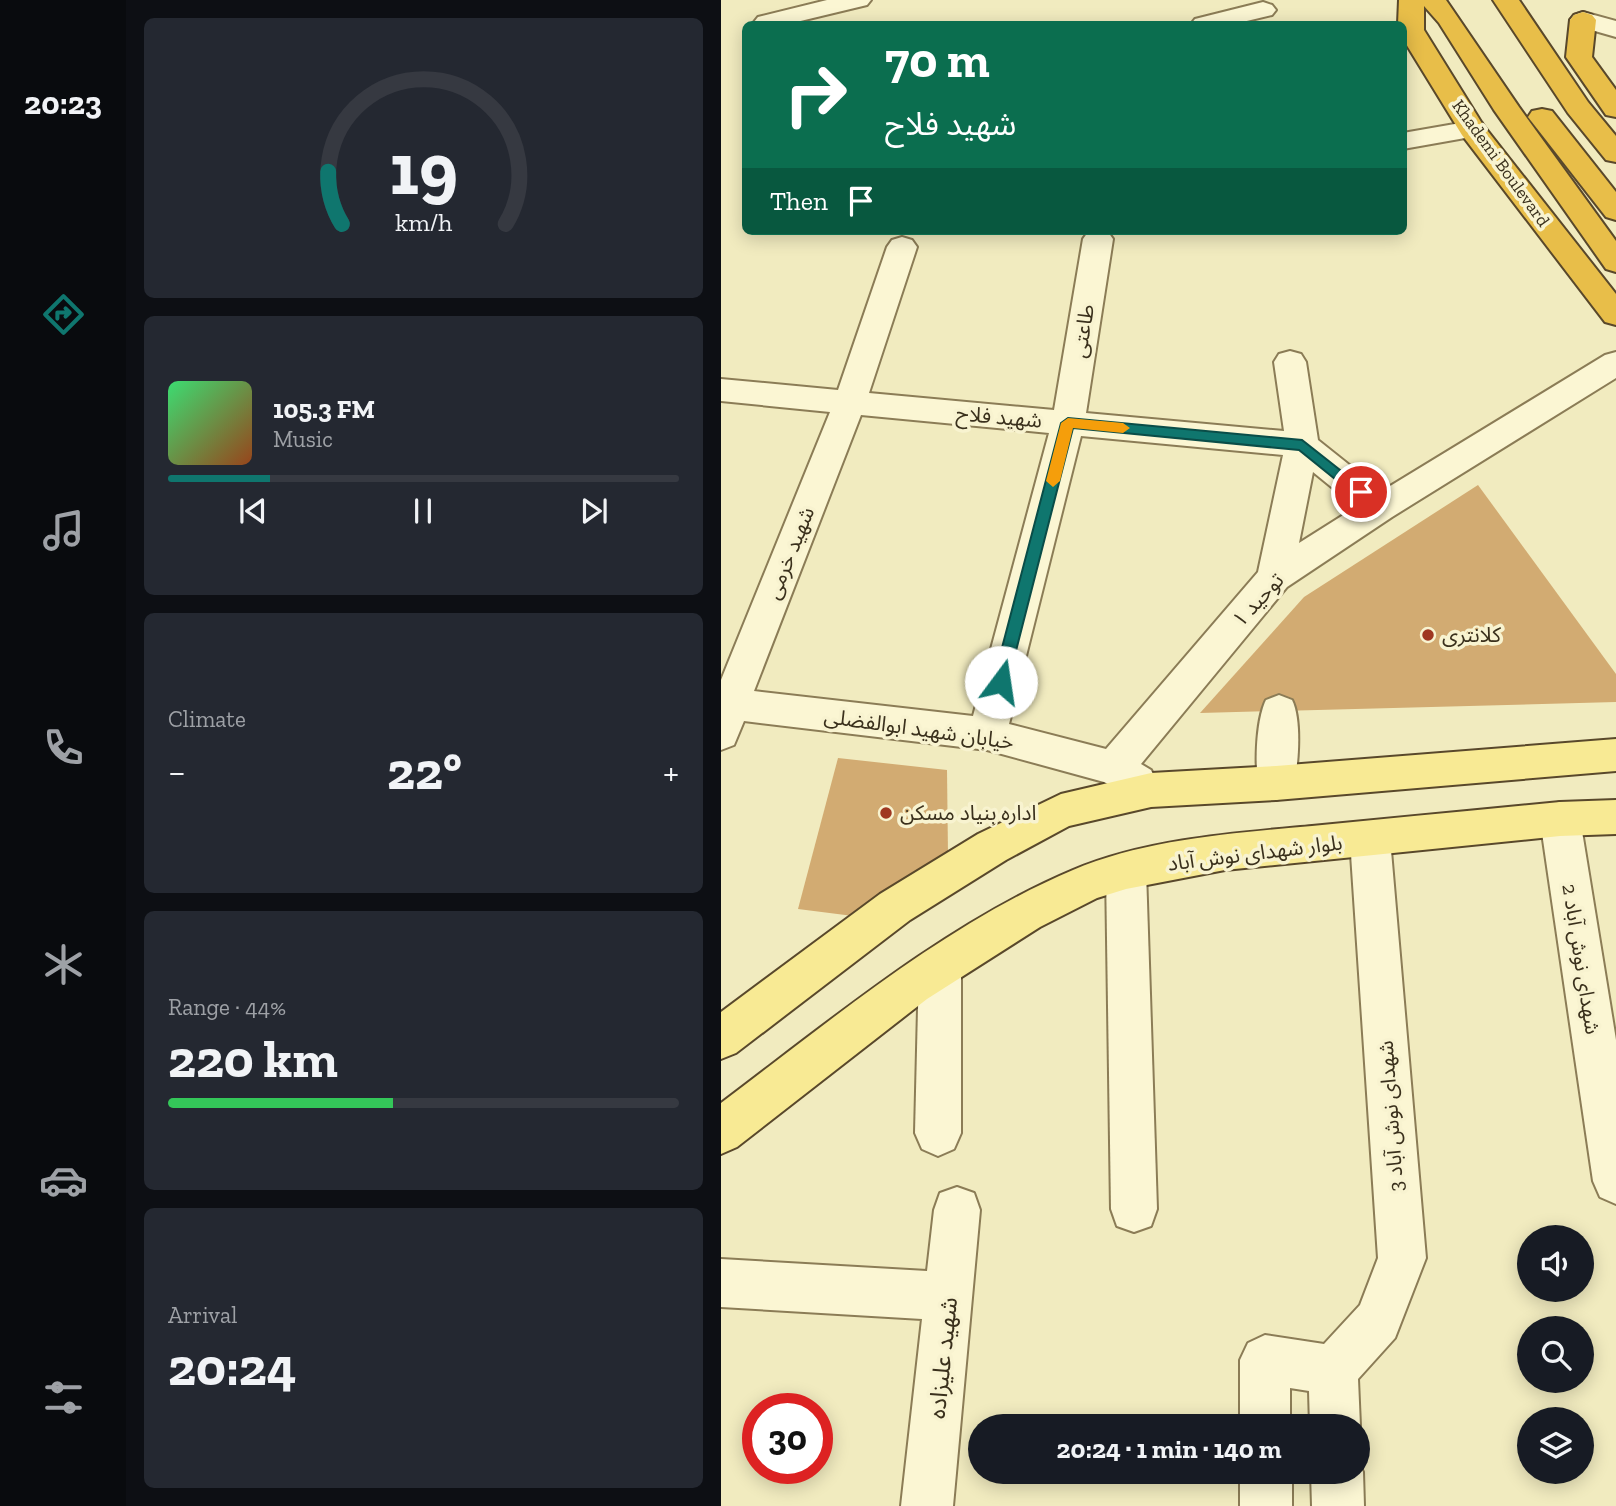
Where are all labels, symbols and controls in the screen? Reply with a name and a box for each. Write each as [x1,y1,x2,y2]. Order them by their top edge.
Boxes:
text: 70 m [885,31,990,90]
icon: right [770,49,861,140]
text: 20:23 [24,84,102,122]
street label: Khademi Boulevard [1447,95,1555,231]
text: شهید فلاح [885,105,1016,143]
text: 19 [389,125,458,213]
icon: arrive [842,182,880,220]
text: Then [770,185,828,217]
text: km/h [395,207,452,237]
icon: directions [39,290,88,339]
street label: طاعتی [1066,302,1099,360]
text: 105.3 FM [273,393,375,425]
street label: شهید فلاح [955,400,1043,436]
text: Music [273,425,333,453]
pin [1331,462,1391,522]
icon: arrive [1342,473,1380,511]
icon: previous [234,492,272,530]
icon: pause [404,492,442,530]
icon: next [575,492,613,530]
street label: شهید خرمی [760,503,819,603]
icon: music [39,506,88,555]
street label: توحید ۱ [1227,568,1289,632]
place label: کلانتری [1442,622,1501,647]
marker: کلانتری [1420,627,1436,643]
position arrow [964,645,1038,719]
street label: خیابان شهید ابوالفضلی [823,703,1015,754]
text: Climate [168,705,246,733]
icon: phone [39,723,88,772]
text: 22° [387,740,462,802]
text: − [168,749,186,795]
text: + [663,749,679,795]
place label: اداره بنیاد مسکن [900,800,1037,825]
marker: اداره بنیاد مسکن [878,805,894,821]
street label: بلوار شهدای نوش آباد [1166,829,1344,876]
street label: شهدای نوش آباد 2 [1557,882,1606,1036]
icon: climate [39,940,88,989]
text: Range · 44% [168,993,286,1021]
text: 220 km [168,1028,338,1090]
street label: شهدای نوش آباد 3 [1373,1040,1408,1192]
icon: car [39,1156,88,1205]
map controls [1517,1225,1594,1484]
button: sound [1517,1225,1594,1302]
street label: شهید علیزاده [922,1296,963,1420]
text: Arrival [168,1301,237,1329]
button: search [1517,1316,1594,1393]
text: 20:24 [168,1336,296,1398]
icon: filters [39,1373,88,1422]
speed limit sign: 30 [742,1393,833,1484]
button: layers [1517,1407,1594,1484]
text: 20:24 · 1 min · 140 m [1057,1433,1281,1465]

